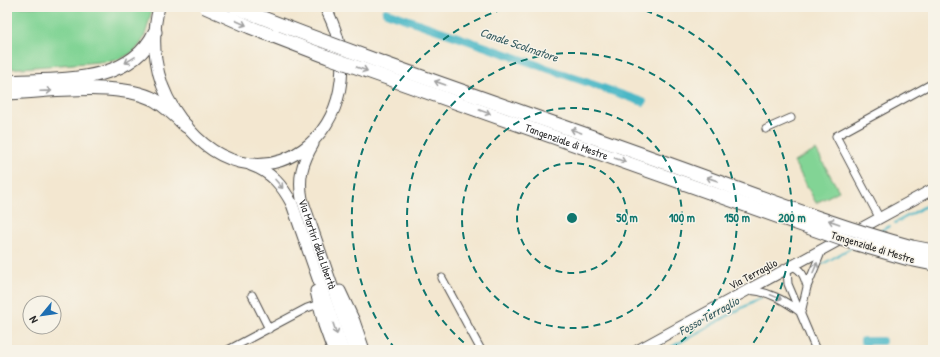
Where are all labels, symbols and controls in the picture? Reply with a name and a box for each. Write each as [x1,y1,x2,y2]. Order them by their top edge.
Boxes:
one-way arrow [234,20,246,27]
water label: Canale Scolmatore [478,23,562,66]
one-way arrow [124,57,136,65]
one-way arrow [356,65,368,73]
one-way arrow [435,78,447,86]
one-way arrow [39,87,52,95]
one-way arrow [478,108,490,116]
street label: Tangenziale di Mestre [523,120,611,163]
one-way arrow [570,126,582,134]
one-way arrow [614,157,626,165]
one-way arrow [706,175,718,183]
one-way arrow [274,178,283,189]
street label: Via Martiri della Libertà [296,197,340,291]
text: 50 m [616,209,638,226]
text: 100 m [669,209,695,226]
text: 150 m [724,209,750,226]
text: 200 m [778,209,806,226]
centre of rings [565,211,579,225]
one-way arrow [829,218,841,226]
street label: Tangenziale di Mestre [829,228,917,267]
street label: Via Terraglio [727,255,780,293]
one-way arrow [811,262,819,274]
water label: Fosso Terraglio [676,291,743,339]
one-way arrow [770,294,782,302]
north arrow [22,295,62,335]
text: N [26,314,41,326]
one-way arrow [332,322,340,334]

